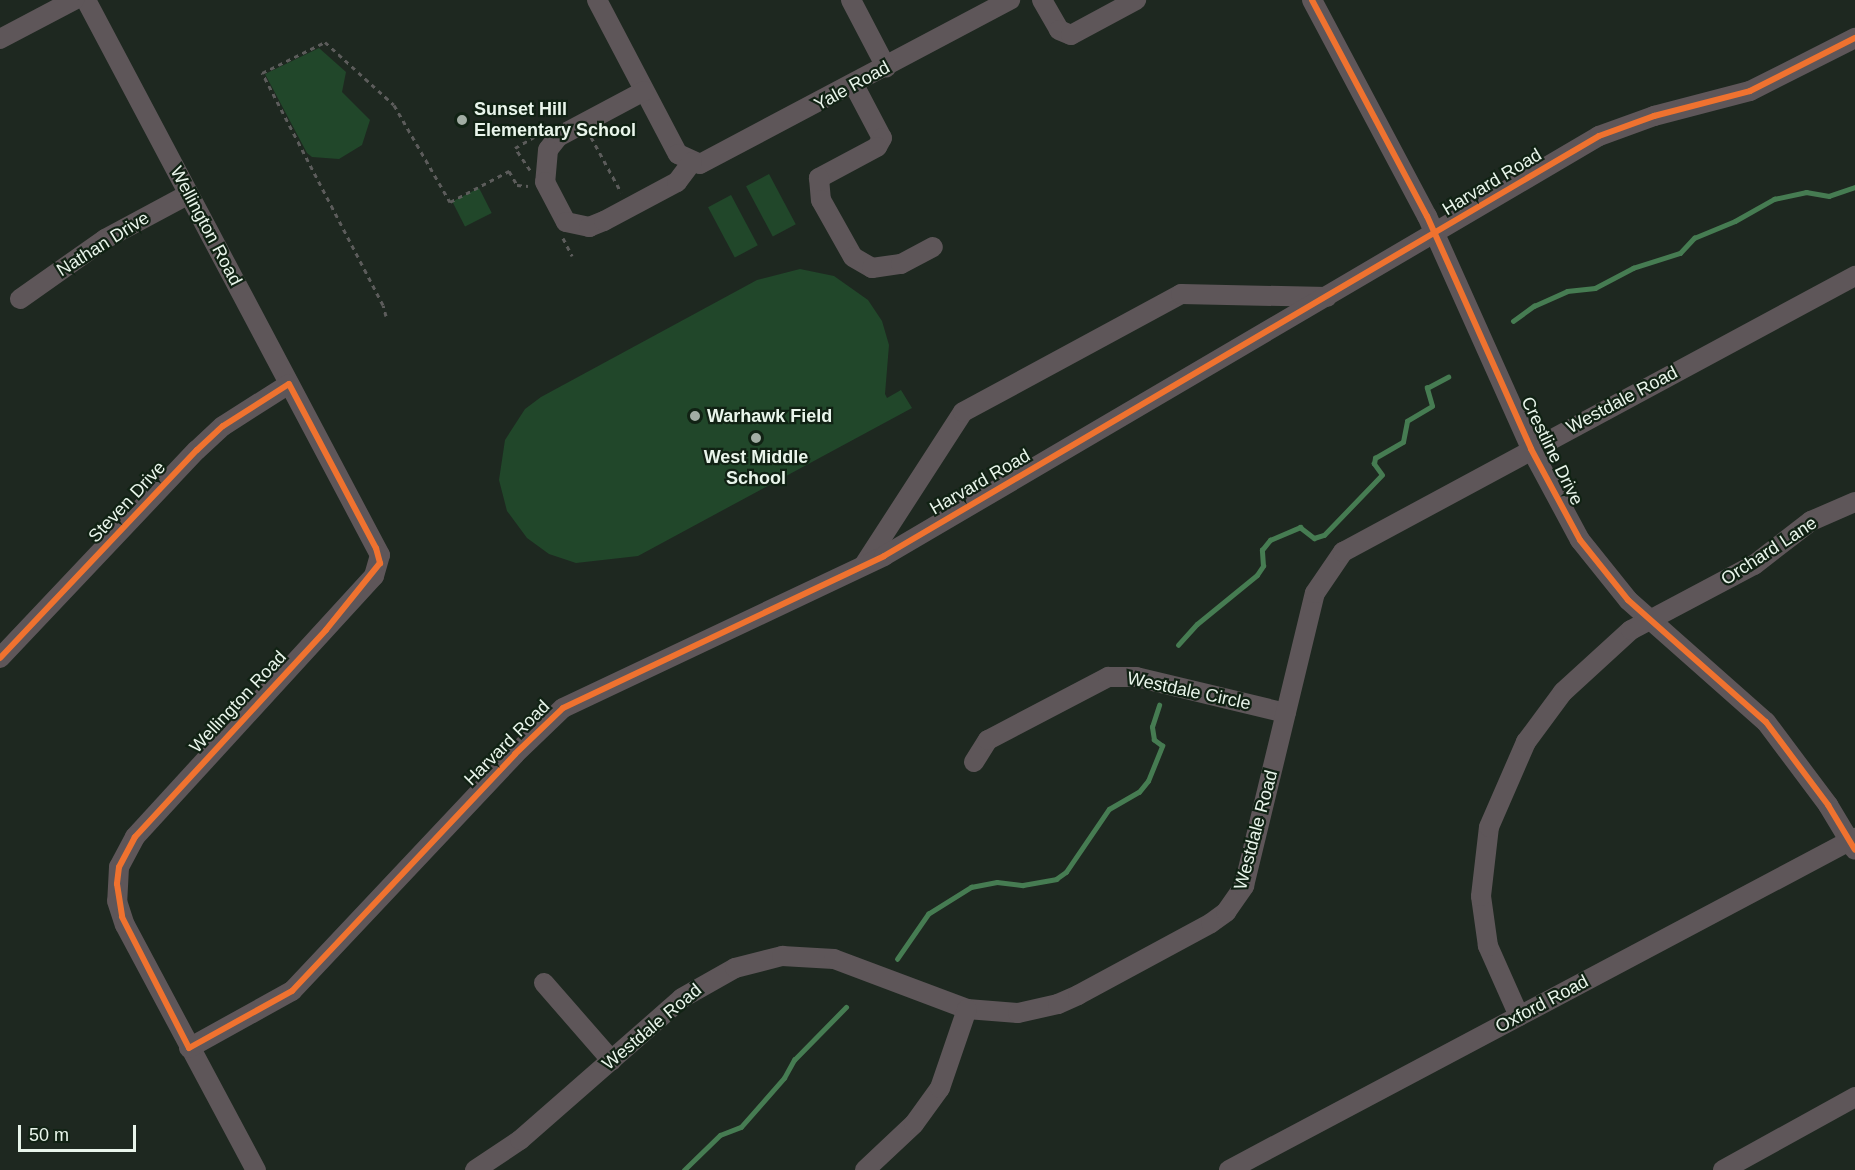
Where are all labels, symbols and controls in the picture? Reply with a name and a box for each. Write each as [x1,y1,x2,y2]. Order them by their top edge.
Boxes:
street label: Yale Road [811,57,893,115]
place label: Sunset Hill Elementary School [474,99,636,142]
marker: Sunset Hill Elementary School [455,113,469,127]
street label: Harvard Road [1438,144,1546,220]
street label: Wellington Road [166,163,246,289]
street label: Nathan Drive [53,207,153,281]
street label: Westdale Road [1563,362,1681,438]
street label: Crestline Drive [1516,393,1588,509]
place label: Warhawk Field [707,405,832,427]
marker: Warhawk Field [688,409,702,423]
marker: West Middle School [749,431,763,445]
street label: Harvard Road [926,445,1034,519]
place label: West Middle School [704,447,808,490]
street label: Steven Drive [84,457,170,547]
street label: Orchard Lane [1717,512,1821,590]
street label: Wellington Road [185,646,291,758]
street label: Westdale Circle [1125,667,1253,715]
street label: Harvard Road [460,696,554,790]
street label: Westdale Road [1230,768,1282,892]
street label: Oxford Road [1492,971,1592,1037]
street label: Westdale Road [598,979,706,1075]
scale bar [21,1113,140,1151]
text: 50 m [29,1125,69,1145]

